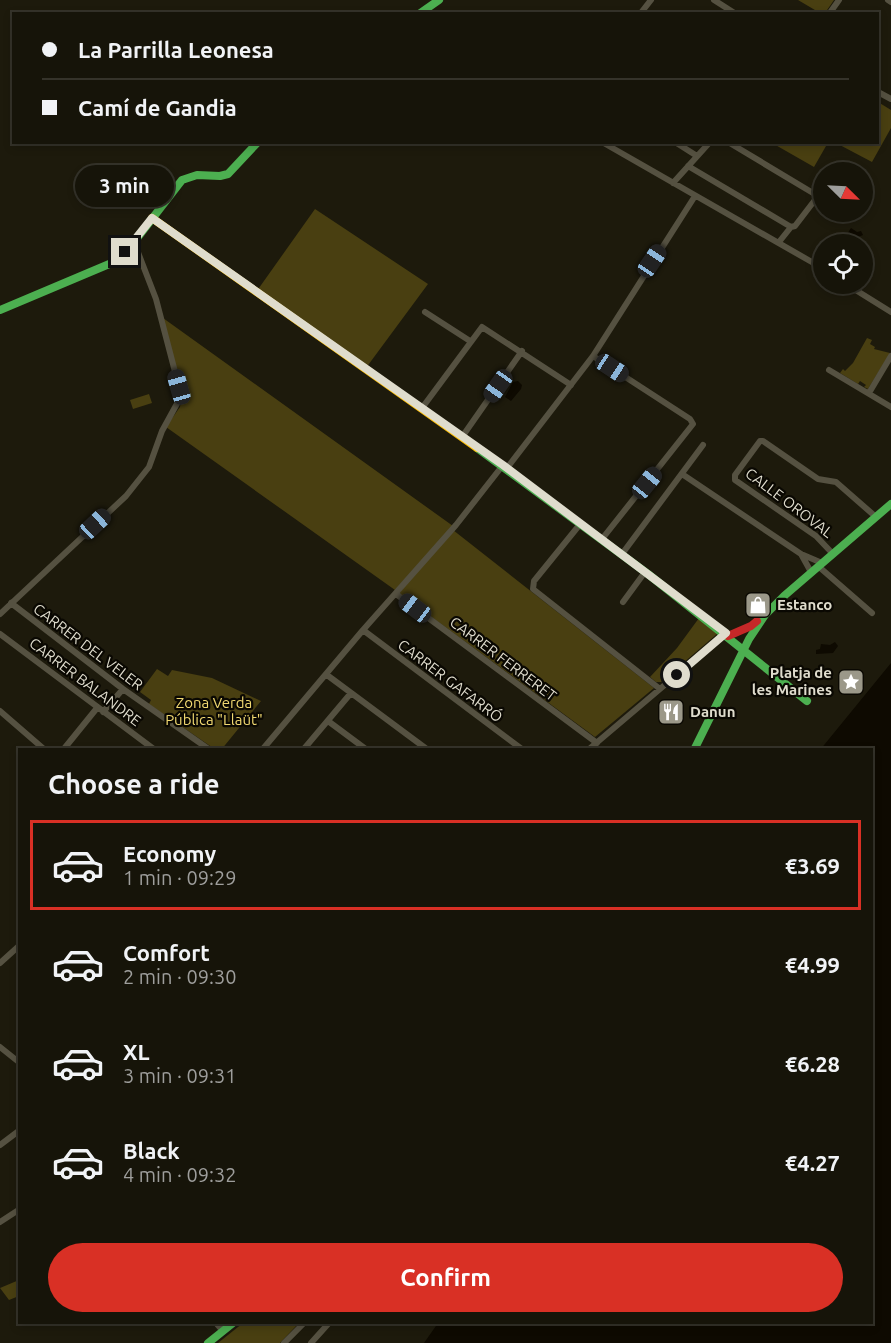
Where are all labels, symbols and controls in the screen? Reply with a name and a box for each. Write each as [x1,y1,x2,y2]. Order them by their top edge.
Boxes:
text: La Parrilla Leonesa [78,37,274,62]
text: Camí de Gandia [78,95,237,120]
north arrow [813,162,873,222]
map controls [813,162,873,294]
callout: 3 min [76,165,174,207]
text: 3 min [99,174,150,197]
button: locate [813,234,873,294]
route end [111,238,138,265]
car [634,241,670,281]
car [592,351,632,385]
car [480,366,516,406]
car [165,367,193,407]
car [629,463,665,503]
street label: CALLE OROVAL [742,464,837,541]
car [76,505,114,543]
car [395,590,435,626]
shop icon: Estanco [743,590,773,620]
place label: Estanco [777,596,832,613]
street label: CARRER DEL VELER [30,600,146,693]
street label: CARRER FERRERET [447,613,560,705]
street label: CARRER BALANDRE [26,634,144,729]
street label: CARRER GAFARRÓ [395,636,506,725]
route start [663,661,690,688]
place label: Platja de les Marines [752,664,832,698]
place icon: Platja de les Marines [836,667,866,697]
park label: Zona Verda Pública "Llaüt" [165,694,263,728]
restaurant icon: Danun [656,697,686,727]
place label: Danun [690,703,735,720]
text: Choose a ride [48,769,220,799]
icon: car [51,838,105,892]
text: Economy [123,841,216,866]
text: €3.69 [785,853,840,878]
text: 1 min · 09:29 [123,866,237,889]
icon: car [51,937,105,991]
text: Comfort [123,940,210,965]
text: €4.99 [785,952,840,977]
text: 2 min · 09:30 [123,965,237,988]
icon: car [51,1036,105,1090]
text: XL [123,1039,150,1064]
text: €6.28 [785,1051,840,1076]
text: 3 min · 09:31 [123,1064,237,1087]
icon: car [51,1135,105,1189]
text: Black [123,1138,180,1163]
text: €4.27 [785,1150,840,1175]
text: 4 min · 09:32 [123,1163,237,1186]
button: Confirm [48,1243,843,1312]

